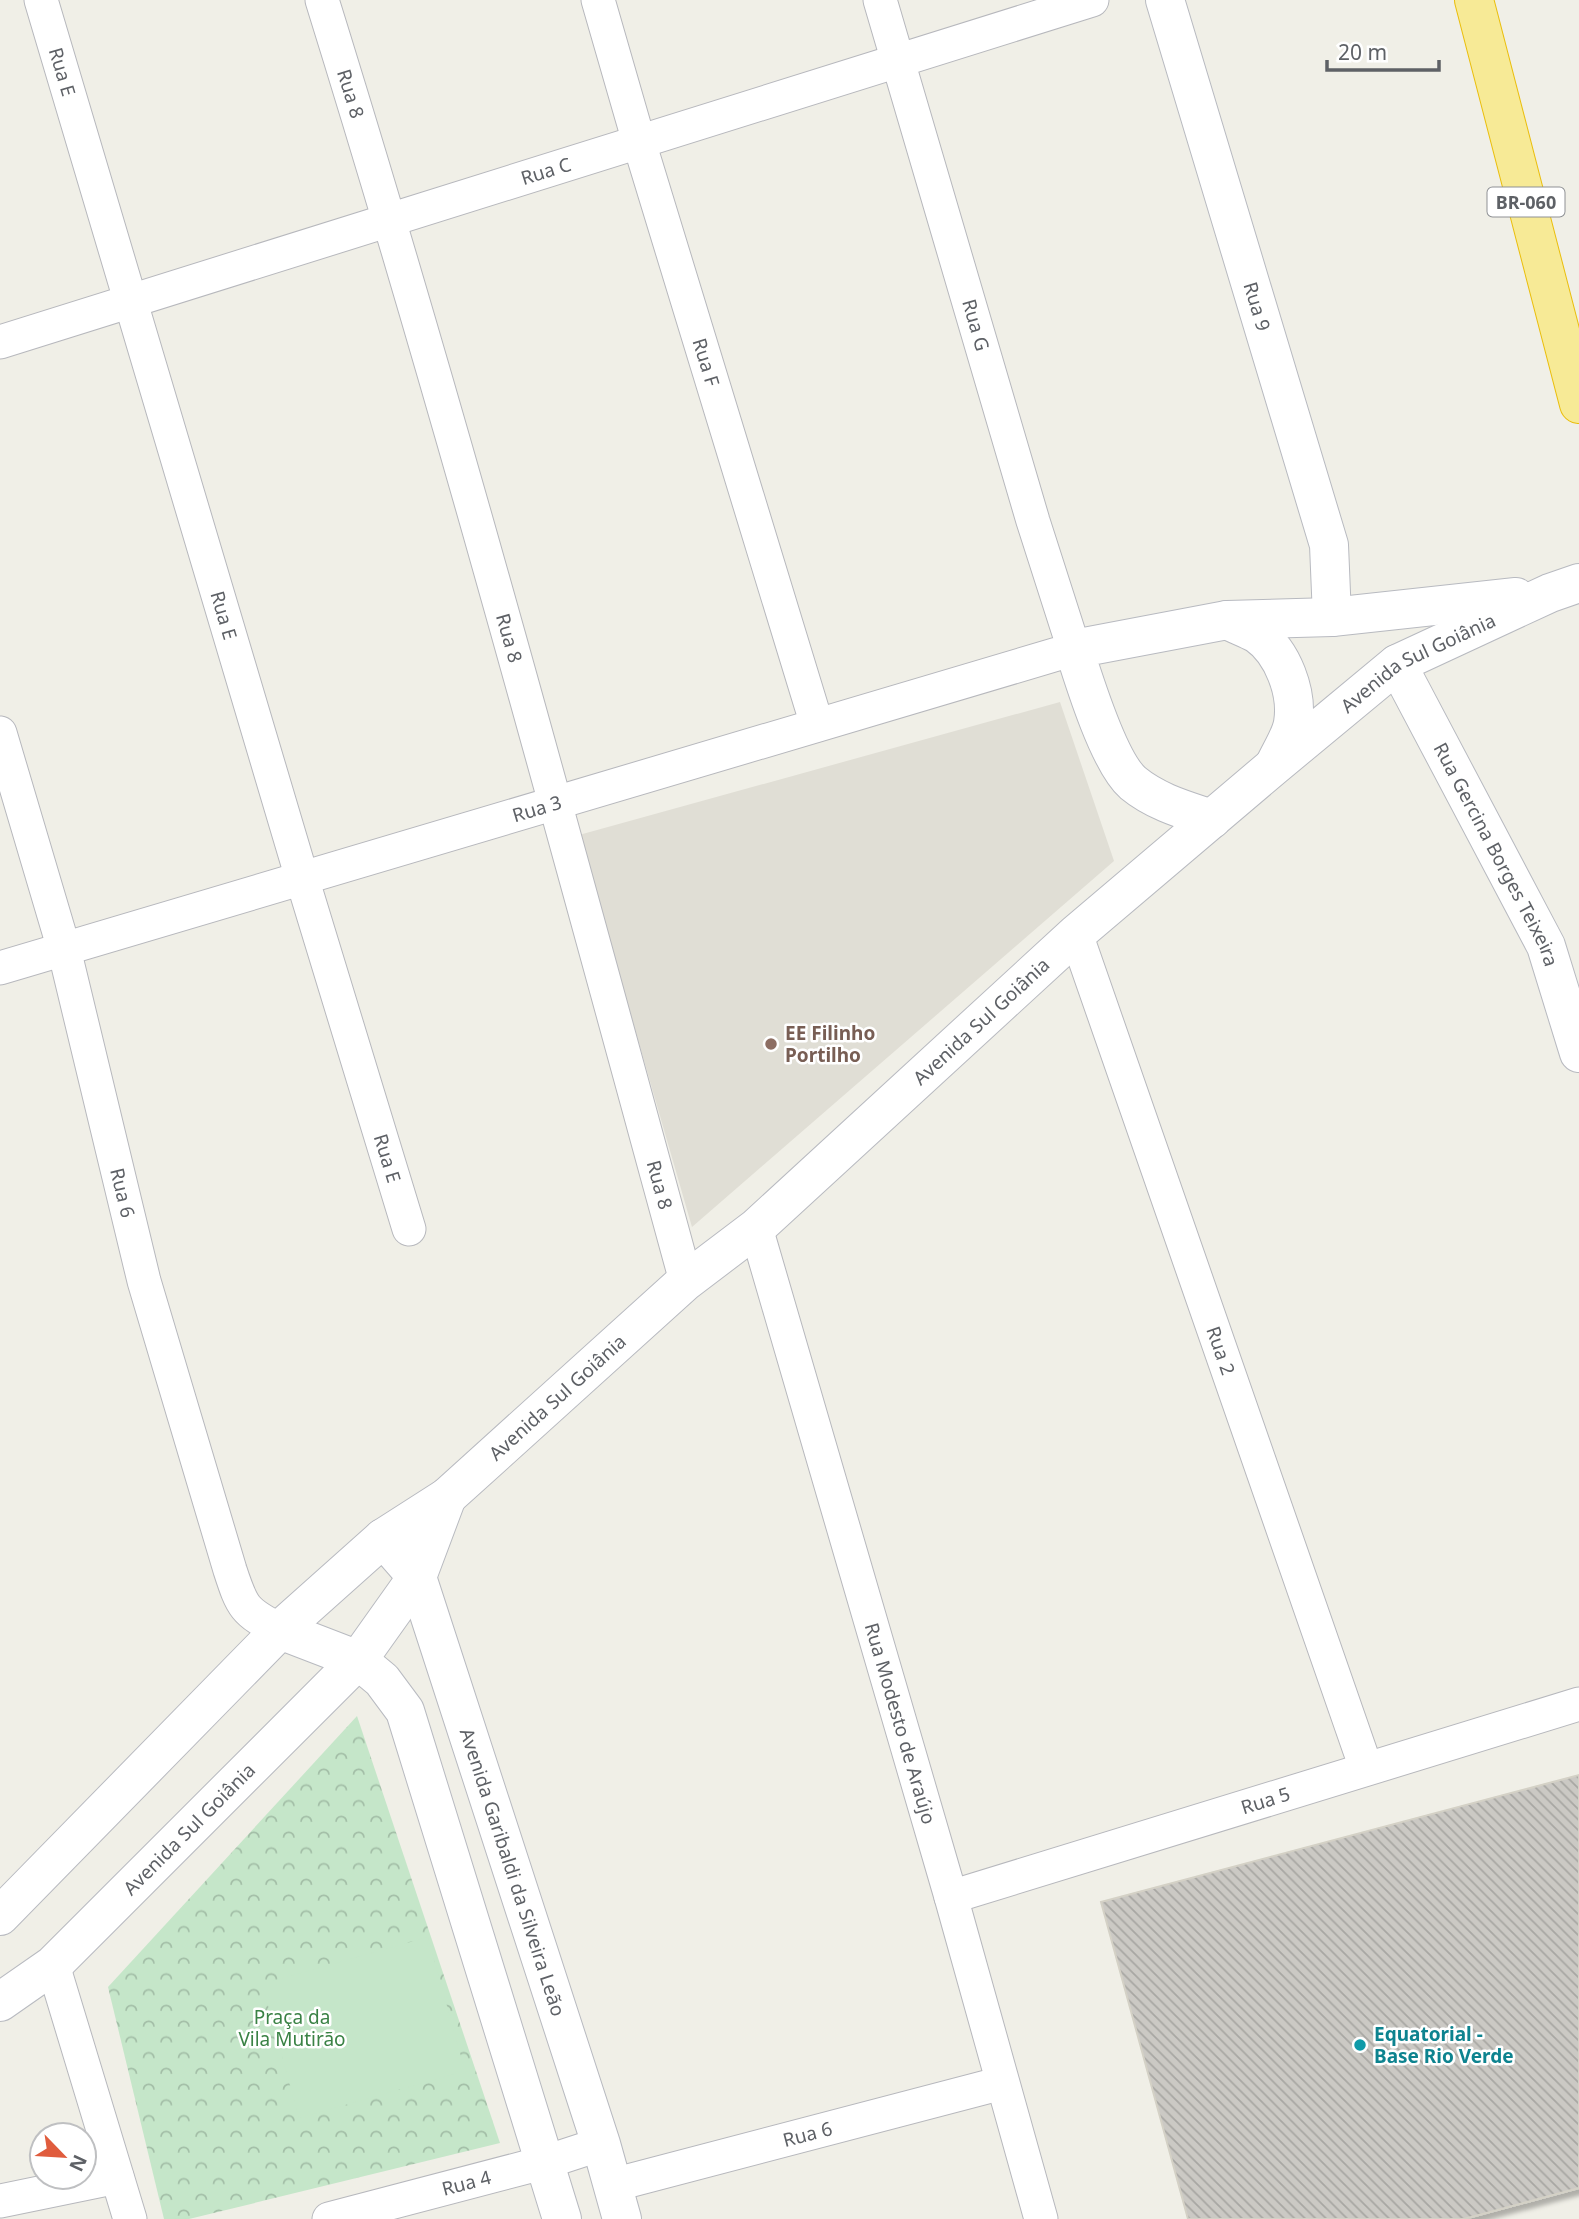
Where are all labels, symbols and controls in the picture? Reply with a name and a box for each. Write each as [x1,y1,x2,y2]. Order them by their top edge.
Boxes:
scale bar [1327,28,1439,72]
text: 20 m [1338,38,1387,66]
street label: Rua E [43,44,82,99]
street label: Rua 8 [331,66,371,121]
street label: Rua C [518,151,574,191]
road number: BR-060 [1488,188,1564,216]
street label: Rua 9 [1238,279,1277,334]
street label: Rua G [956,296,996,354]
street label: Rua F [687,335,726,390]
street label: Rua E [204,588,243,643]
street label: Avenida Sul Goiânia [1335,607,1500,719]
street label: Rua 8 [490,610,529,666]
street label: Rua Gercina Borges Teixeira [1428,738,1564,969]
street label: Rua 3 [509,789,565,828]
street label: Avenida Sul Goiânia [907,952,1055,1091]
place label: EE Filinho Portilho [785,1020,875,1068]
marker: EE Filinho Portilho [763,1036,779,1052]
street label: Rua E [368,1131,407,1186]
street label: Rua 8 [641,1157,679,1212]
street label: Rua 6 [104,1165,141,1220]
street label: Rua 2 [1200,1323,1241,1378]
street label: Avenida Sul Goiânia [483,1328,632,1466]
street label: Rua Modesto de Araújo [859,1620,942,1827]
street label: Avenida Garibaldi da Silveira Leão [454,1725,572,2019]
street label: Avenida Sul Goiânia [117,1757,261,1901]
street label: Rua 5 [1238,1781,1293,1820]
park label: Praça da Vila Mutirão [238,2004,346,2052]
place label: Equatorial - Base Rio Verde [1374,2021,1514,2069]
marker: Equatorial - Base Rio Verde [1352,2037,1368,2053]
street label: Rua 6 [780,2115,835,2153]
north arrow [28,2121,98,2191]
text: N [63,2151,93,2176]
street label: Rua 4 [439,2164,494,2202]

